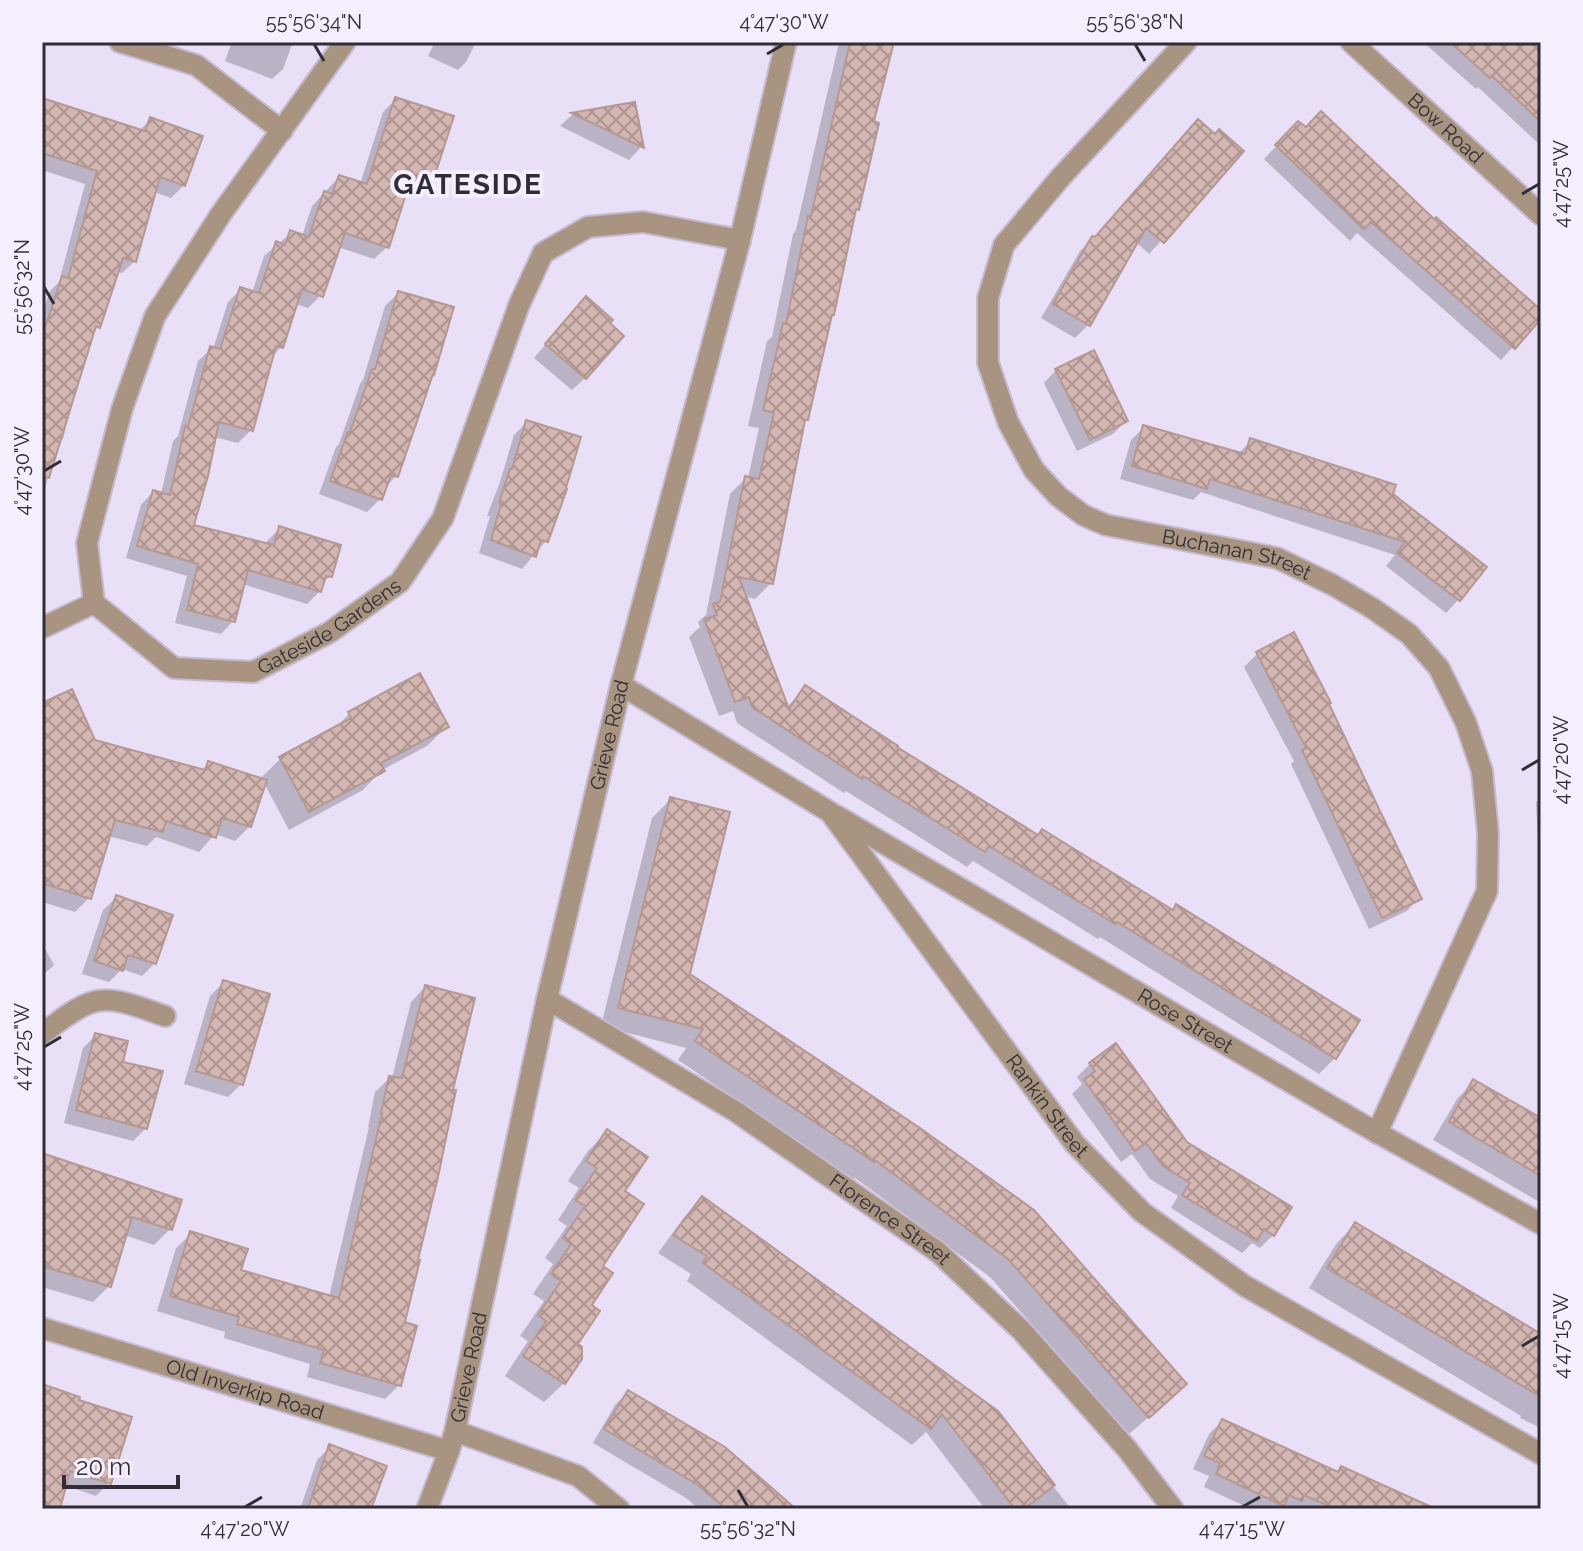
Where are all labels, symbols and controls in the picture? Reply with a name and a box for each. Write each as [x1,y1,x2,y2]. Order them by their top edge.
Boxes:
text: 55°56'34"N [266,10,362,34]
text: 4°47'30"W [739,10,829,34]
text: 55°56'38"N [1086,10,1184,34]
street label: Bow Road [1403,88,1488,169]
text: 4°47'25"W [1549,140,1573,228]
district label: GATESIDE [393,168,543,201]
text: 55°56'32"N [10,239,34,335]
text: 4°47'30"W [10,426,34,516]
street label: Buchanan Street [1160,524,1316,585]
street label: Gateside Gardens [253,573,405,680]
street label: Grieve Road [585,677,634,792]
text: 4°47'20"W [1549,715,1573,805]
street label: Rose Street [1133,983,1238,1058]
text: 4°47'25"W [10,1003,34,1091]
street label: Rankin Street [1001,1050,1094,1163]
street label: Florence Street [825,1168,956,1270]
text: 4°47'15"W [1549,1293,1573,1379]
street label: Grieve Road [445,1310,492,1425]
street label: Old Inverkip Road [163,1354,327,1425]
scale bar [64,1439,178,1489]
text: 20 m [76,1452,131,1481]
text: 4°47'20"W [200,1517,290,1541]
text: 55°56'32"N [700,1517,796,1541]
text: 4°47'15"W [1199,1517,1285,1541]

